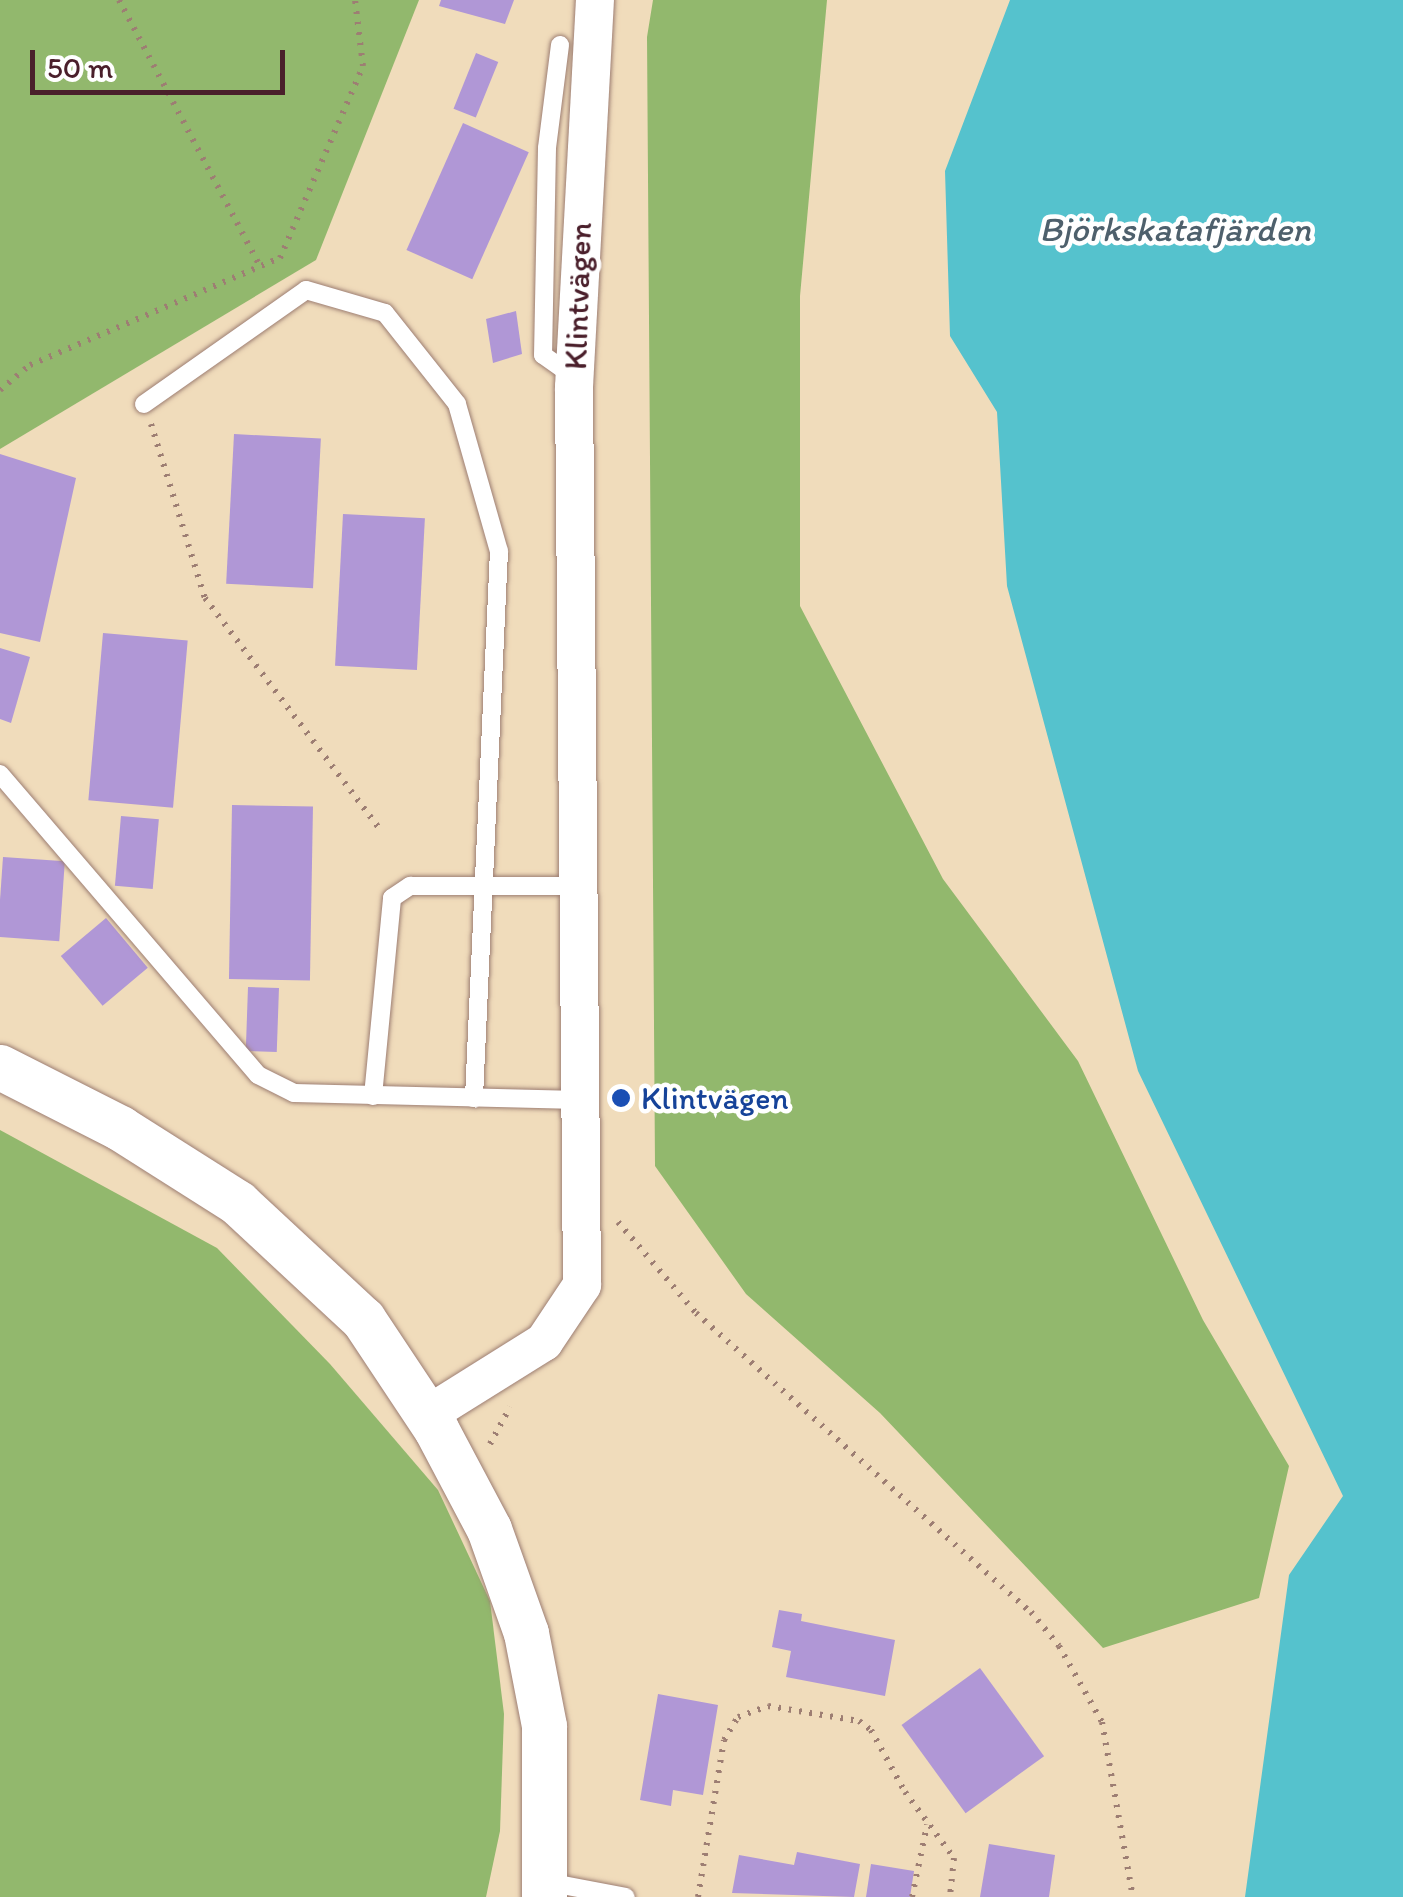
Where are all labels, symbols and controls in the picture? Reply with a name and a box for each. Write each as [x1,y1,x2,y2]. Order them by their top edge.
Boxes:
scale bar [35,30,290,92]
text: 50 m [47,49,113,86]
water label: Björkskatafjärden [1039,208,1311,250]
street label: Klintvägen [556,222,600,370]
place label: Klintvägen [641,1079,789,1117]
marker: Klintvägen [610,1087,632,1109]

